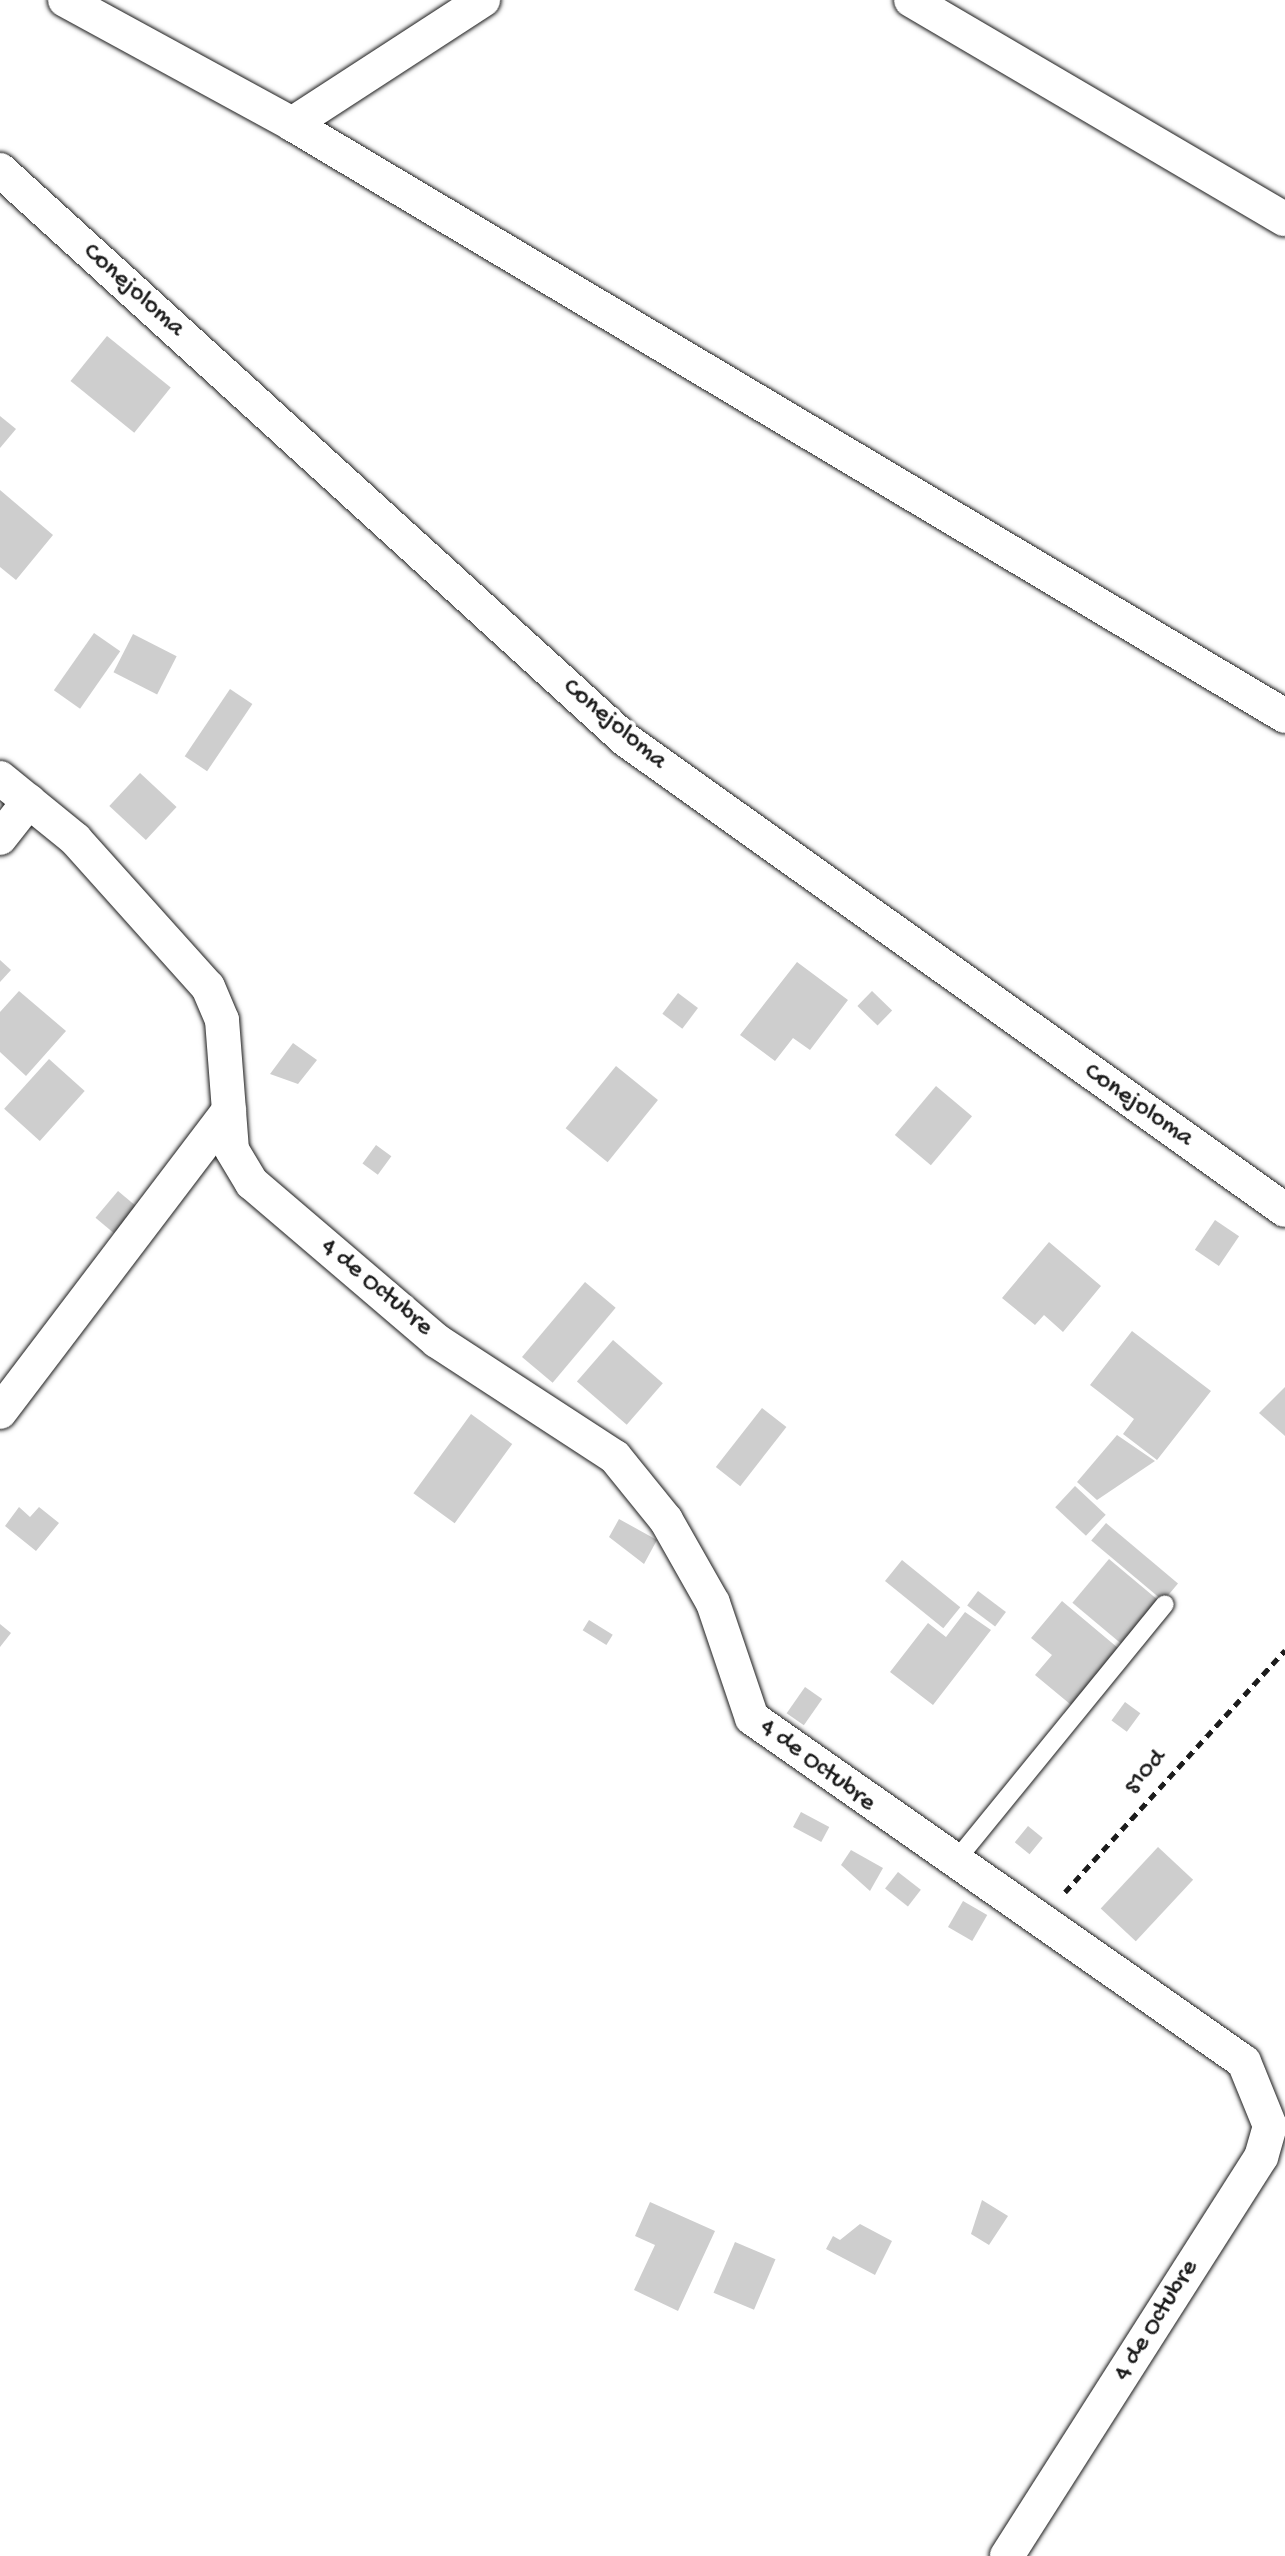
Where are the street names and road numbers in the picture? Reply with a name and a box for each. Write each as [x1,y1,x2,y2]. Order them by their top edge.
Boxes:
street label: Conejoloma [76,237,190,345]
street label: Conejoloma [556,672,672,778]
street label: Conejoloma [1077,1057,1199,1155]
street label: 4 de Octubre [314,1232,438,1344]
street label: 4 de Octubre [753,1712,881,1820]
street label: s10d [1118,1744,1174,1802]
street label: 4 de Octubre [1107,2255,1207,2387]

